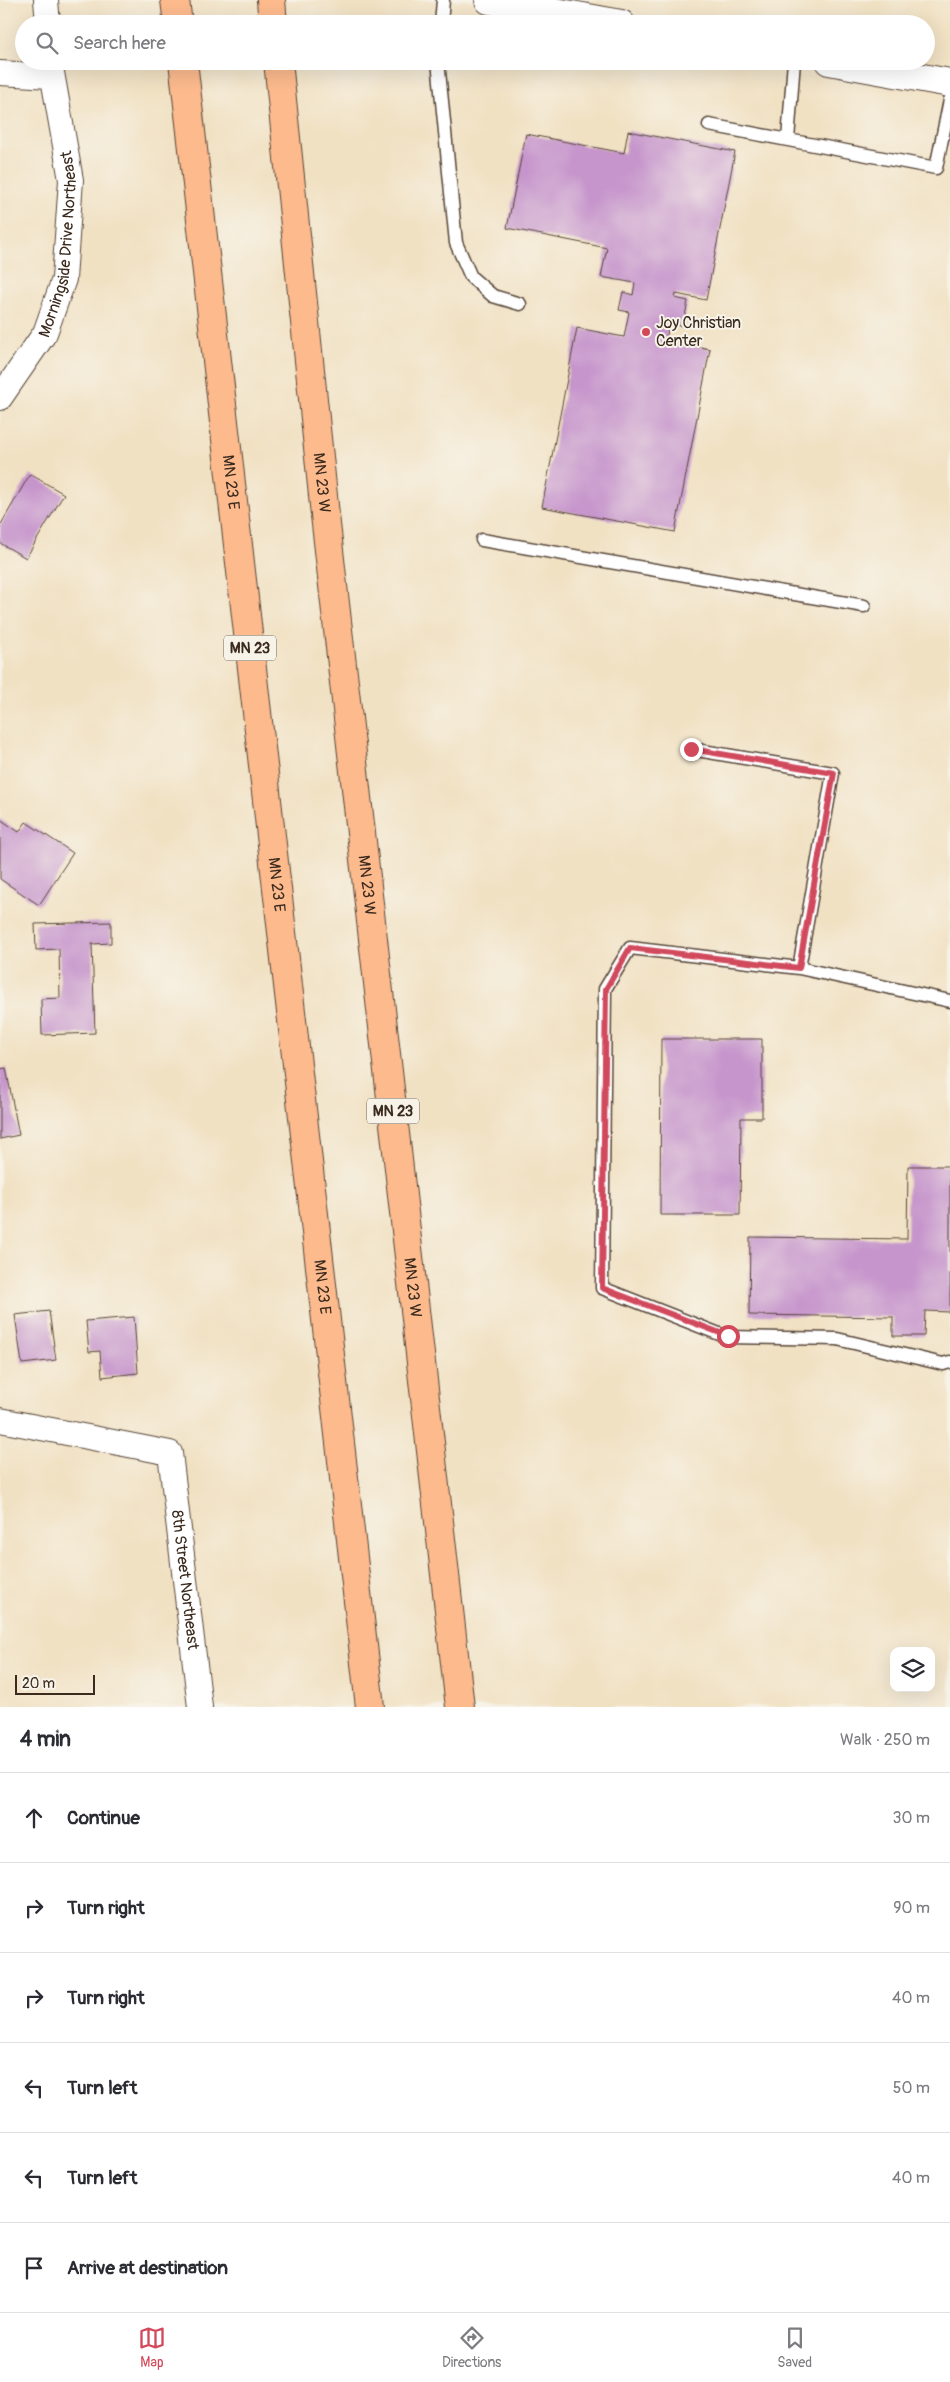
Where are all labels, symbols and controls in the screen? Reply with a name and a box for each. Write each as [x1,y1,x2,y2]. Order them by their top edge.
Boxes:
search box [15,15,935,70]
icon: search [33,29,61,57]
text: Search here [73,31,166,55]
street label: Morningside Drive Northeast [34,149,81,340]
place label: Joy Christian Center [656,313,741,351]
marker: Joy Christian Center [640,326,652,338]
street label: MN 23 W [309,452,335,514]
street label: MN 23 E [218,454,244,511]
road number: MN 23 [224,636,276,660]
route end [680,738,703,761]
street label: MN 23 W [354,854,380,916]
street label: MN 23 E [264,856,290,913]
road number: MN 23 [367,1098,419,1124]
street label: MN 23 W [399,1256,426,1319]
street label: MN 23 E [309,1259,335,1316]
route start [717,1325,740,1348]
street label: 8th Street Northeast [167,1509,203,1651]
map controls [890,1647,935,1692]
button: layers [890,1647,935,1692]
scale bar [15,1672,95,1695]
text: 20 m [22,1675,55,1692]
text: 4 min [20,1726,71,1753]
text: Walk · 250 m [840,1730,930,1750]
icon: ahead [20,1804,48,1832]
text: Continue [67,1806,140,1830]
text: 30 m [892,1808,930,1828]
icon: right [20,1894,48,1922]
text: Turn right [67,1896,145,1920]
text: 90 m [893,1898,930,1918]
icon: right [20,1984,48,2012]
text: Turn right [67,1986,145,2010]
text: 40 m [892,1988,930,2008]
icon: left [20,2074,48,2102]
text: Turn left [67,2076,137,2100]
text: 50 m [893,2078,930,2098]
icon: left [20,2164,48,2192]
text: Turn left [67,2166,137,2190]
text: 40 m [892,2168,930,2188]
icon: arrive [20,2254,48,2282]
text: Arrive at destination [67,2256,228,2280]
tab: Map [138,2324,166,2371]
tab: Directions [442,2324,501,2371]
tab: Saved [777,2324,812,2371]

